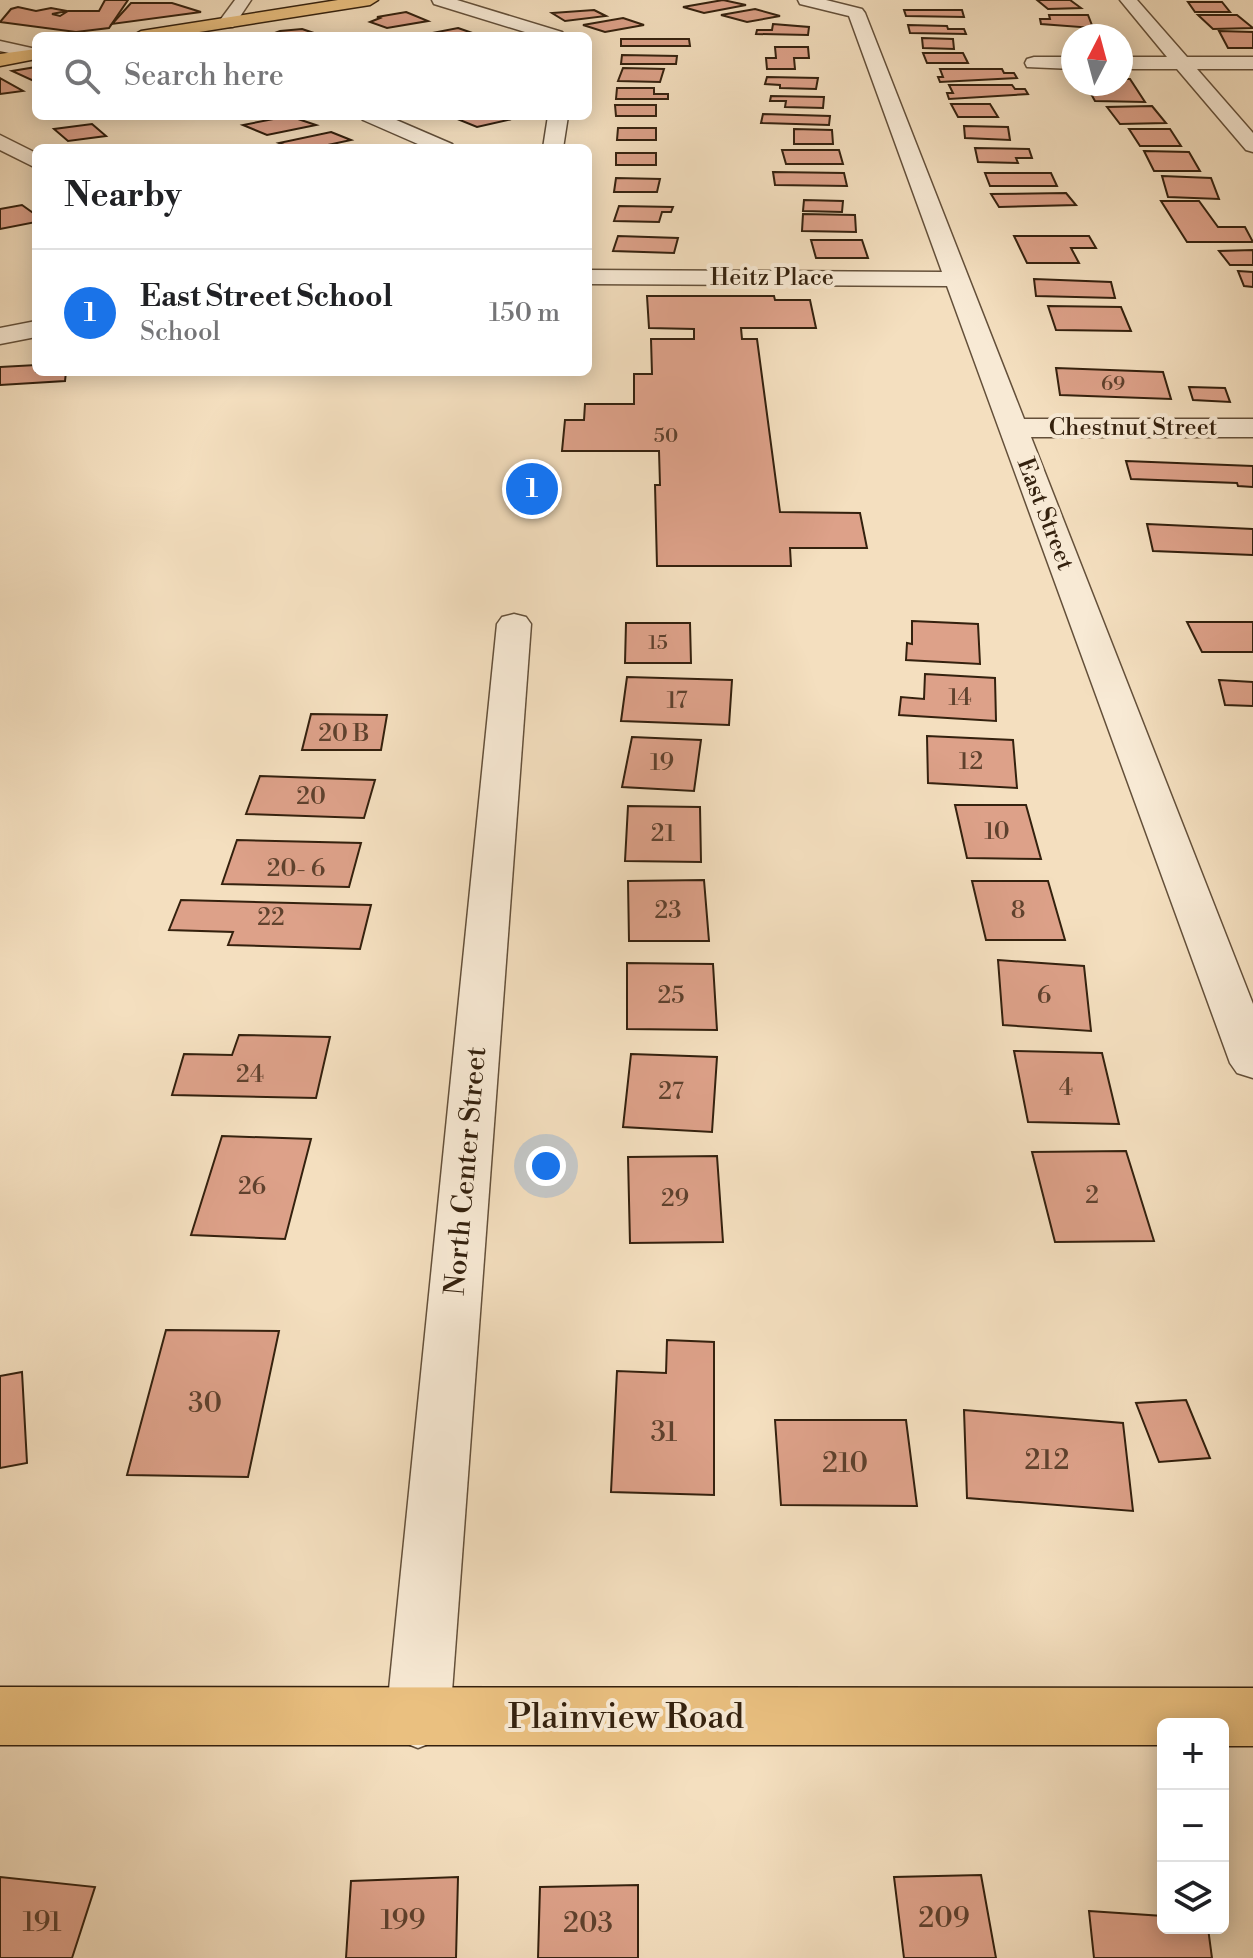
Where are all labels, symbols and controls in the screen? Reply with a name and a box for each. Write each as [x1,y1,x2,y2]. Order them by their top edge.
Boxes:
north arrow [1061,24,1133,96]
search box [32,32,592,120]
icon: search [60,54,104,98]
text: Search here [124,57,284,95]
text: Nearby [64,175,182,217]
street label: Heitz Place [710,263,834,293]
text: East Street School [140,278,393,316]
text: 1 [84,297,96,329]
text: 150 m [489,297,560,329]
text: School [140,316,220,348]
house number: 69 [1101,372,1125,397]
street label: Chestnut Street [1049,413,1218,443]
house number: 50 [654,424,678,449]
street label: East Street [1010,454,1080,575]
pin: 1 [506,459,558,519]
house number: 15 [648,631,668,656]
house number: 14 [948,683,972,713]
house number: 17 [666,686,688,716]
house number: 20 B [318,719,370,749]
house number: 12 [959,747,983,777]
house number: 19 [650,748,674,778]
house number: 20 [296,782,326,812]
house number: 10 [984,817,1010,847]
house number: 21 [651,819,676,849]
house number: 20- 6 [267,854,325,884]
house number: 23 [655,896,681,926]
house number: 8 [1011,896,1025,926]
house number: 22 [257,903,285,933]
house number: 25 [658,981,684,1011]
house number: 6 [1037,981,1051,1011]
street label: North Center Street [438,1045,494,1297]
house number: 24 [236,1060,264,1090]
house number: 4 [1059,1073,1073,1103]
house number: 27 [658,1077,684,1107]
your location [526,1146,566,1186]
house number: 26 [238,1172,266,1202]
house number: 2 [1085,1181,1099,1211]
house number: 29 [661,1184,689,1214]
house number: 30 [188,1386,222,1421]
house number: 31 [651,1415,677,1450]
house number: 212 [1025,1443,1069,1478]
house number: 210 [822,1446,868,1481]
street label: Plainview Road [508,1697,744,1739]
map controls [1157,1718,1229,1934]
button: + [1157,1718,1229,1790]
button: − [1157,1790,1229,1862]
button: layers [1157,1862,1229,1934]
house number: 209 [918,1901,970,1936]
house number: 199 [381,1903,426,1938]
house number: 191 [22,1905,62,1940]
house number: 203 [563,1906,613,1941]

